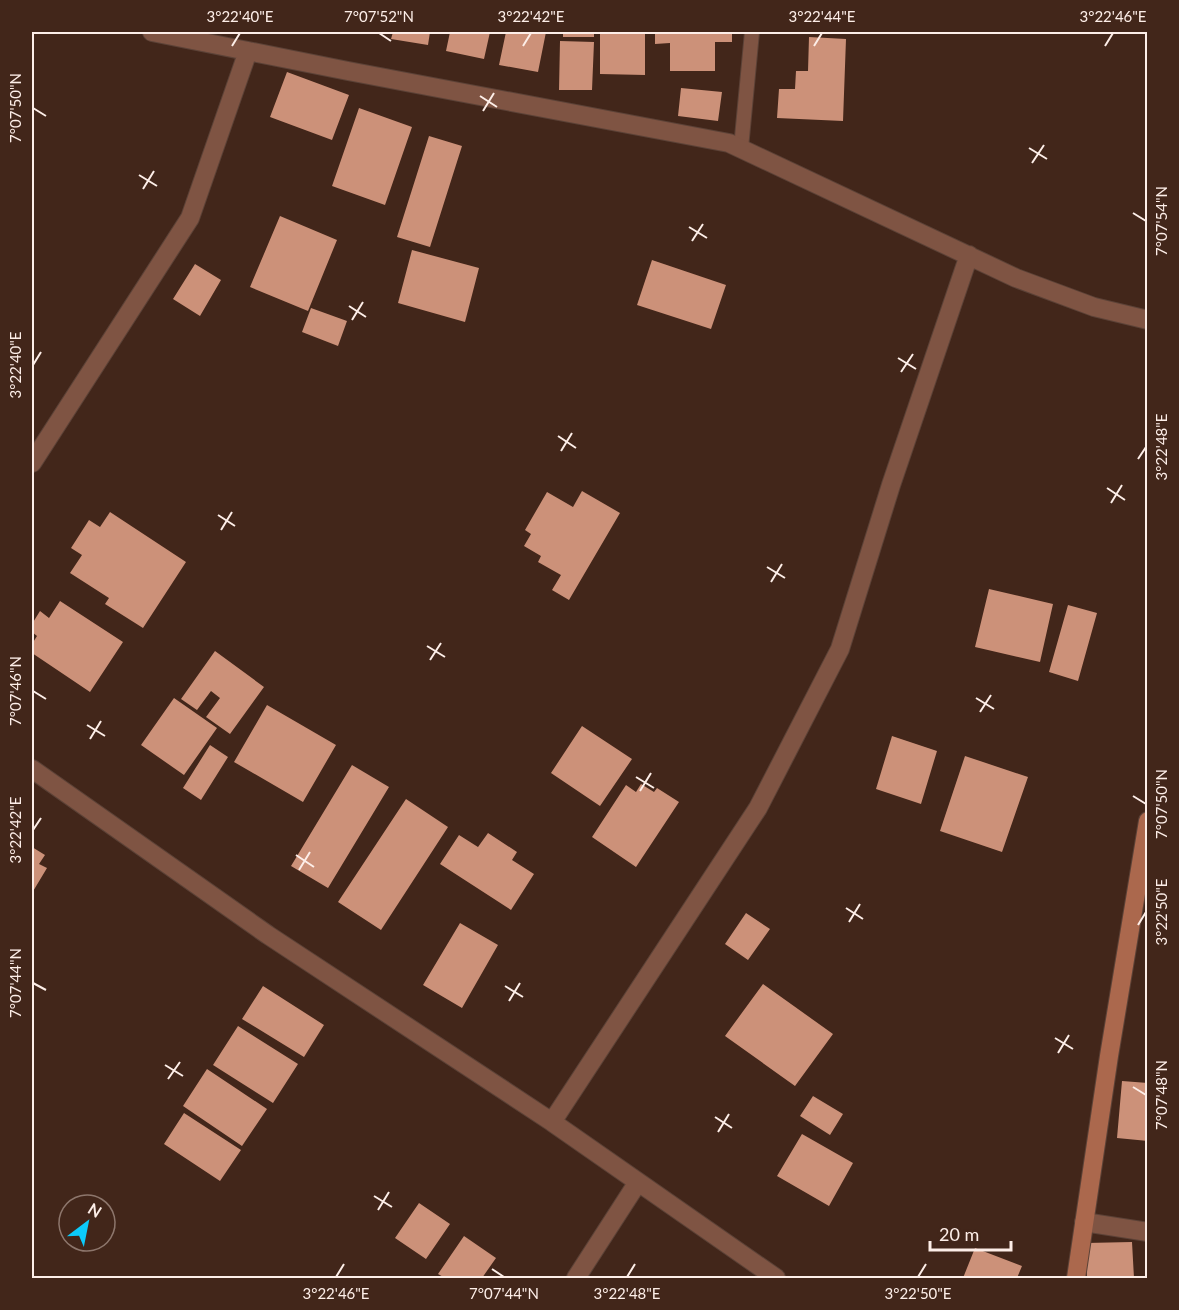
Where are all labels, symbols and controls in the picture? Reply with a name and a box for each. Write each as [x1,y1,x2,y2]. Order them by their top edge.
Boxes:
text: 3°22'40"E [207,7,274,25]
text: 7°07'52"N [344,7,414,25]
text: 3°22'42"E [498,7,565,25]
text: 3°22'44"E [789,7,856,25]
text: 3°22'46"E [1080,7,1147,25]
text: 7°07'50"N [6,73,24,143]
text: 7°07'54"N [1152,186,1170,256]
text: 3°22'40"E [6,332,24,399]
text: 3°22'48"E [1152,414,1170,481]
text: 7°07'46"N [6,656,24,726]
text: 7°07'50"N [1152,769,1170,839]
text: 3°22'42"E [6,797,24,864]
text: 3°22'50"E [1152,879,1170,946]
text: 7°07'44"N [6,948,24,1018]
text: 7°07'48"N [1152,1060,1170,1130]
north arrow [57,1193,117,1253]
text: N [85,1199,105,1221]
scale bar [930,1214,1011,1252]
text: 20 m [939,1223,979,1245]
text: 3°22'46"E [303,1284,370,1302]
text: 7°07'44"N [469,1284,539,1302]
text: 3°22'48"E [594,1284,661,1302]
text: 3°22'50"E [885,1284,952,1302]

